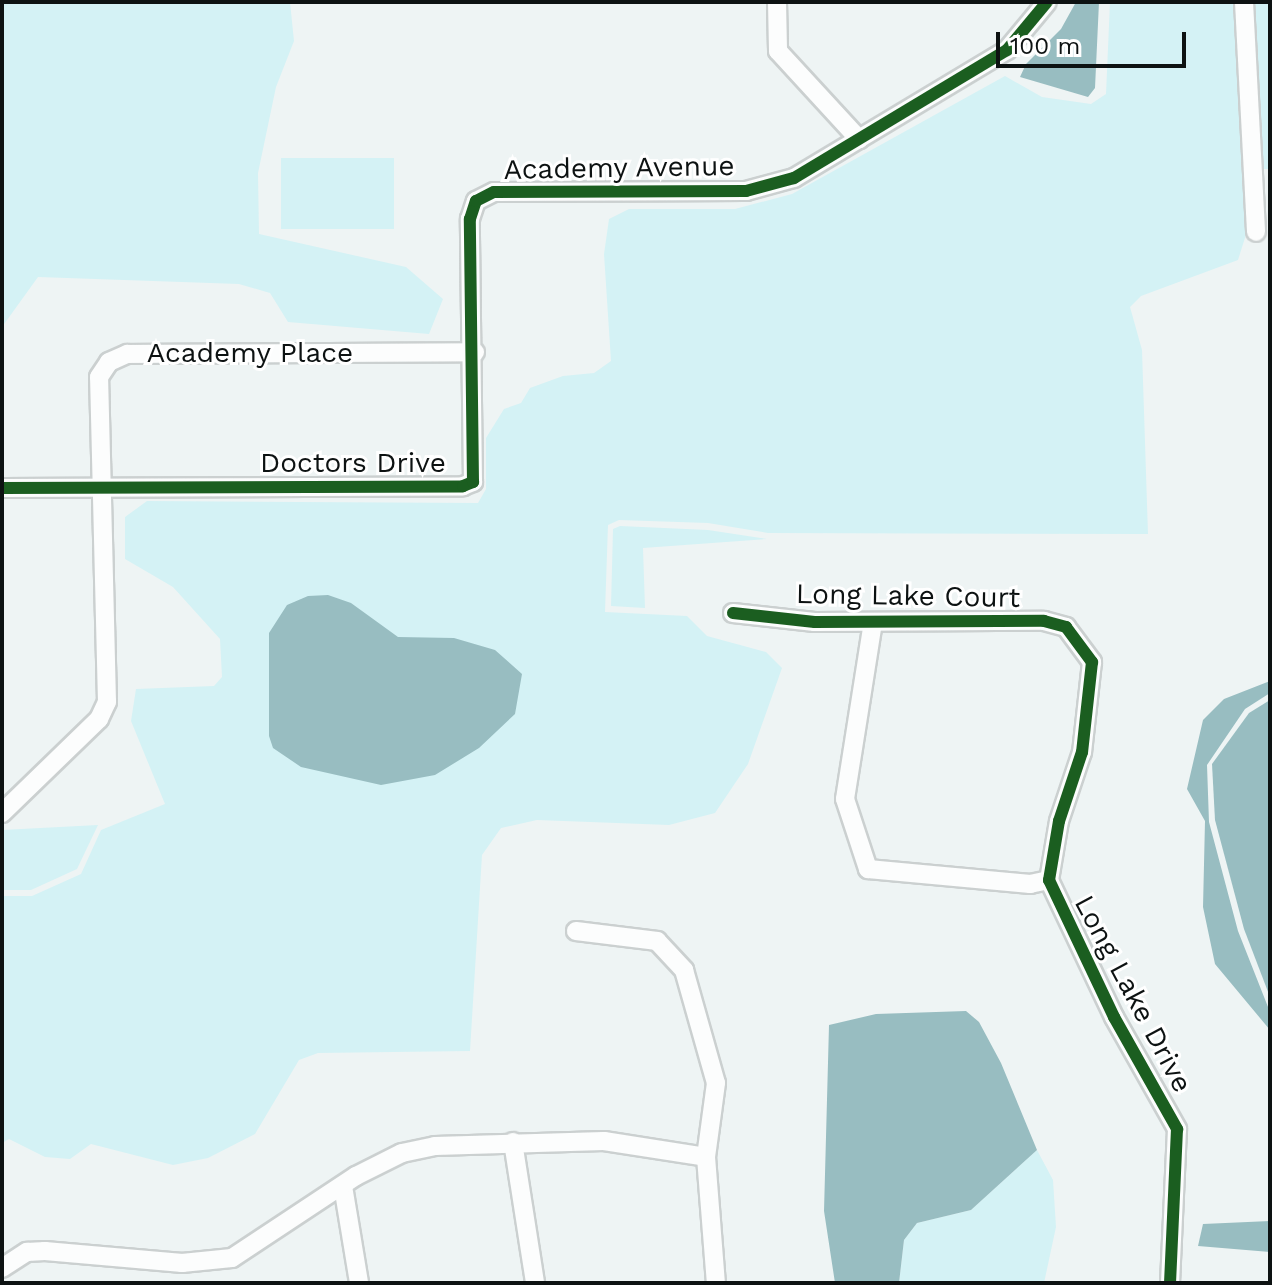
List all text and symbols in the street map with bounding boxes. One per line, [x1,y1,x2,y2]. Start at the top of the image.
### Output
scale bar [1000,16,1190,66]
text: 100 m [1010,32,1080,60]
street label: Academy Avenue [502,149,736,187]
street label: Academy Place [146,336,354,370]
street label: Doctors Drive [260,446,446,480]
street label: Long Lake Court [796,577,1020,615]
street label: Long Lake Drive [1067,890,1199,1098]

